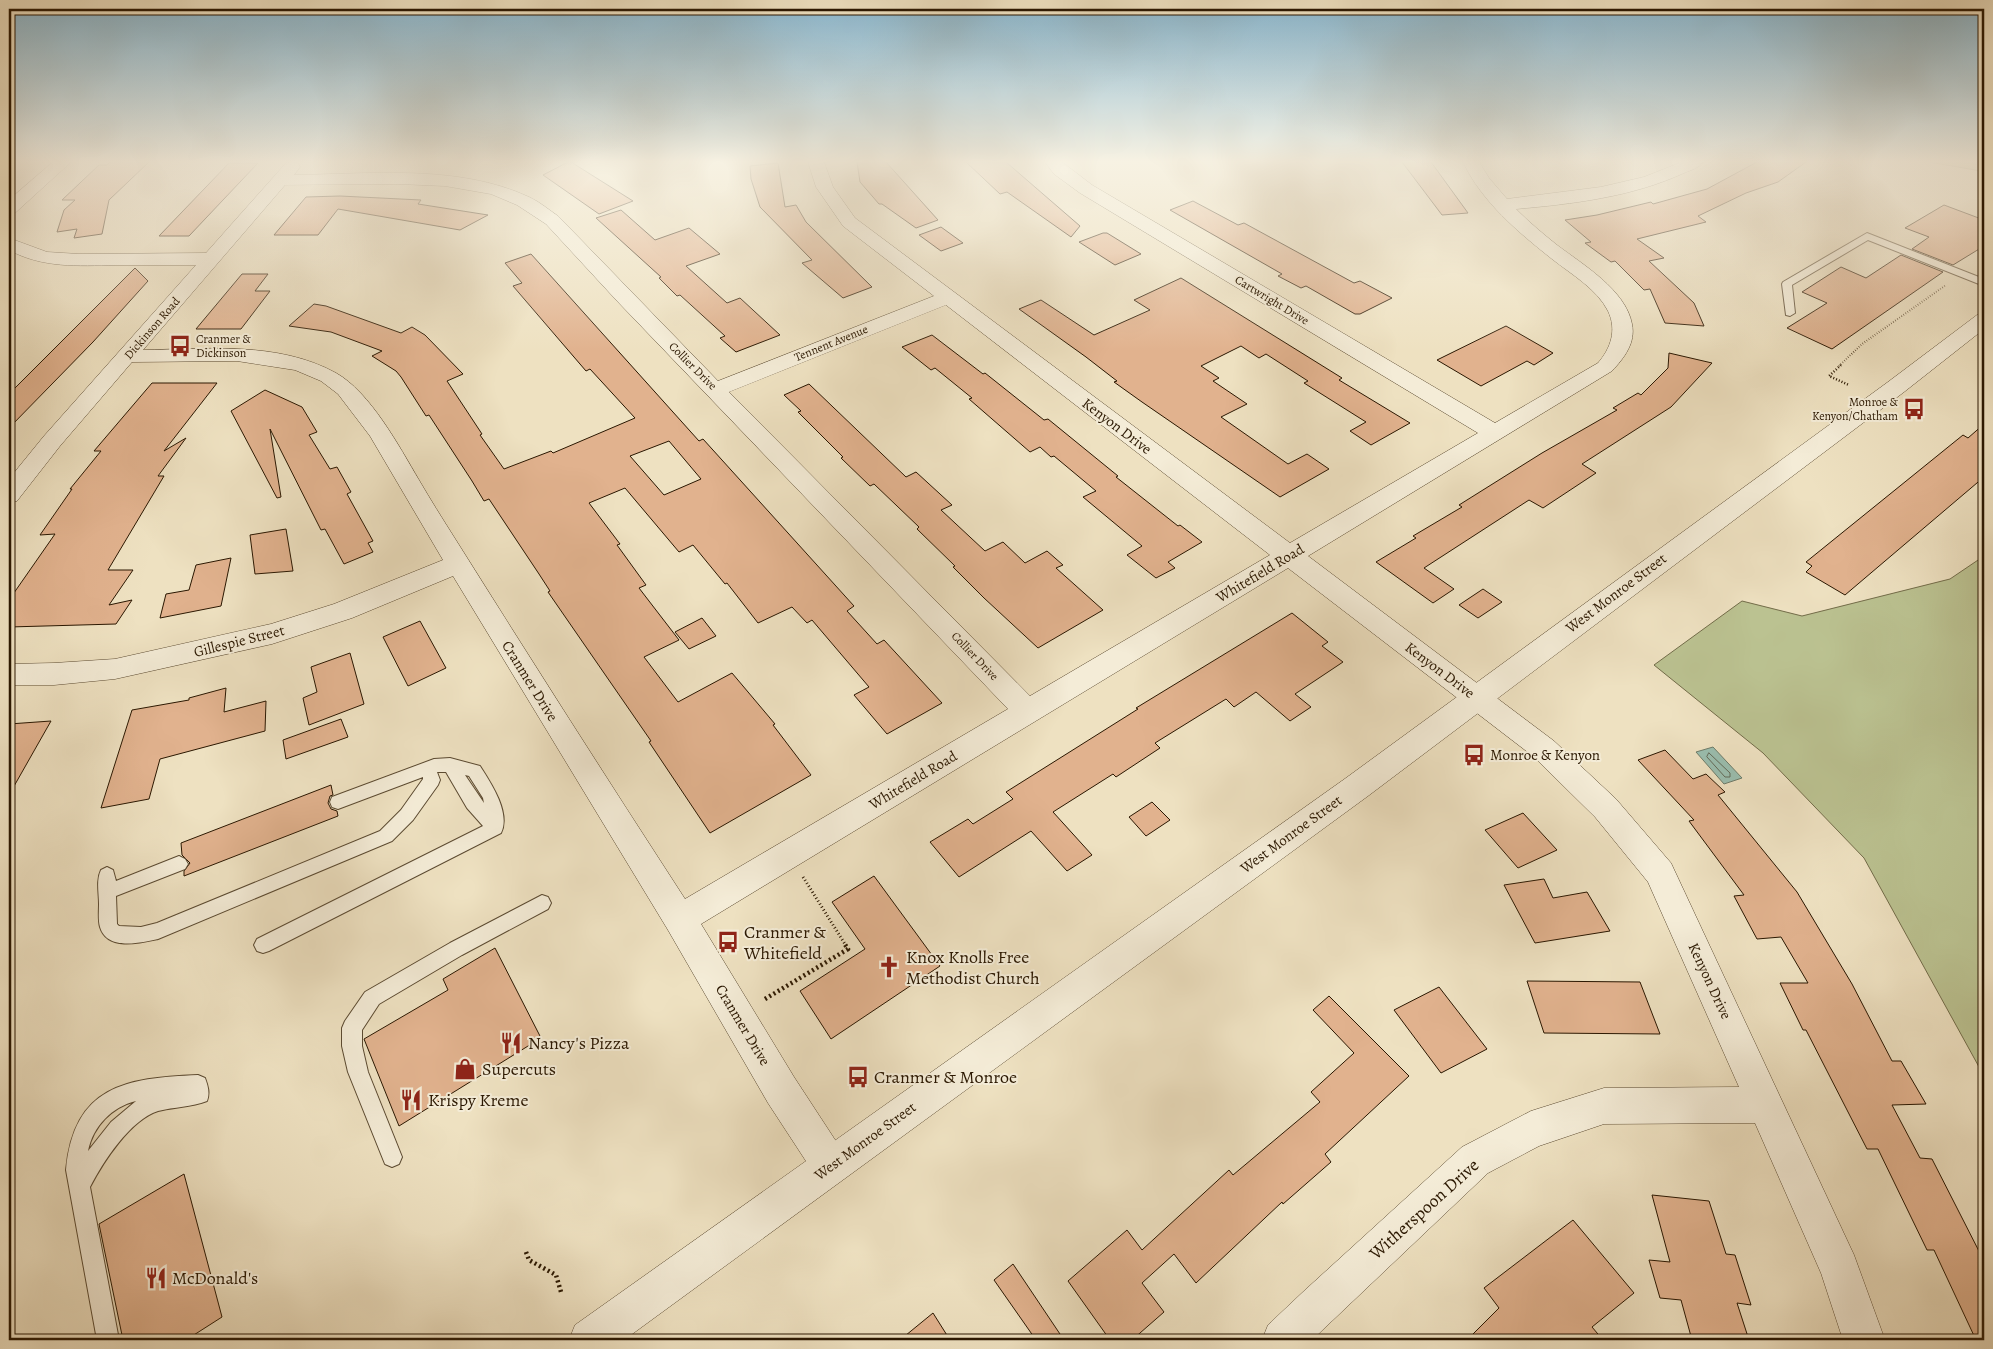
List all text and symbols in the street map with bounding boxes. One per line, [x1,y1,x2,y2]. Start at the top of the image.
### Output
street label: Cartwright Drive [1232,272,1312,328]
street label: Dickinson Road [121,293,184,363]
street label: Tennent Avenue [792,321,870,365]
place label: Cranmer & Dickinson [196,331,251,361]
bus stop icon: Cranmer & Dickinson [167,333,193,359]
street label: Collier Drive [666,339,720,393]
street label: Kenyon Drive [1078,393,1156,459]
place label: Monroe & Kenyon/Chatham [1812,394,1899,424]
bus stop icon: Monroe & Kenyon/Chatham [1901,396,1927,422]
street label: Whitefield Road [1211,538,1308,608]
street label: West Monroe Street [1561,548,1670,638]
street label: Gillespie Street [192,620,286,662]
street label: Collier Drive [948,628,1002,684]
street label: Cranmer Drive [497,637,563,725]
street label: Kenyon Drive [1401,637,1479,703]
bus stop icon: Monroe & Kenyon [1461,742,1487,768]
street label: Whitefield Road [864,745,961,815]
place label: Monroe & Kenyon [1490,745,1600,765]
street label: West Monroe Street [1235,790,1346,878]
place label: Cranmer & Whitefield [743,920,826,965]
bus stop icon: Cranmer & Whitefield [715,929,741,955]
street label: Kenyon Drive [1684,939,1737,1023]
place label: Knox Knolls Free Methodist Church [906,945,1040,990]
church icon: Knox Knolls Free Methodist Church [876,954,902,980]
street label: Cranmer Drive [711,981,775,1070]
restaurant icon: Nancy's Pizza [498,1030,524,1056]
place label: Nancy's Pizza [528,1031,630,1055]
shop icon: Supercuts [452,1056,478,1082]
place label: Supercuts [482,1057,556,1081]
bus stop icon: Cranmer & Monroe [845,1064,871,1090]
place label: Cranmer & Monroe [874,1065,1017,1089]
restaurant icon: Krispy Kreme [398,1087,424,1113]
place label: Krispy Kreme [428,1088,528,1112]
street label: West Monroe Street [809,1097,920,1185]
street label: Witherspoon Drive [1363,1153,1484,1265]
restaurant icon: McDonald's [143,1265,169,1291]
place label: McDonald's [172,1266,258,1290]

